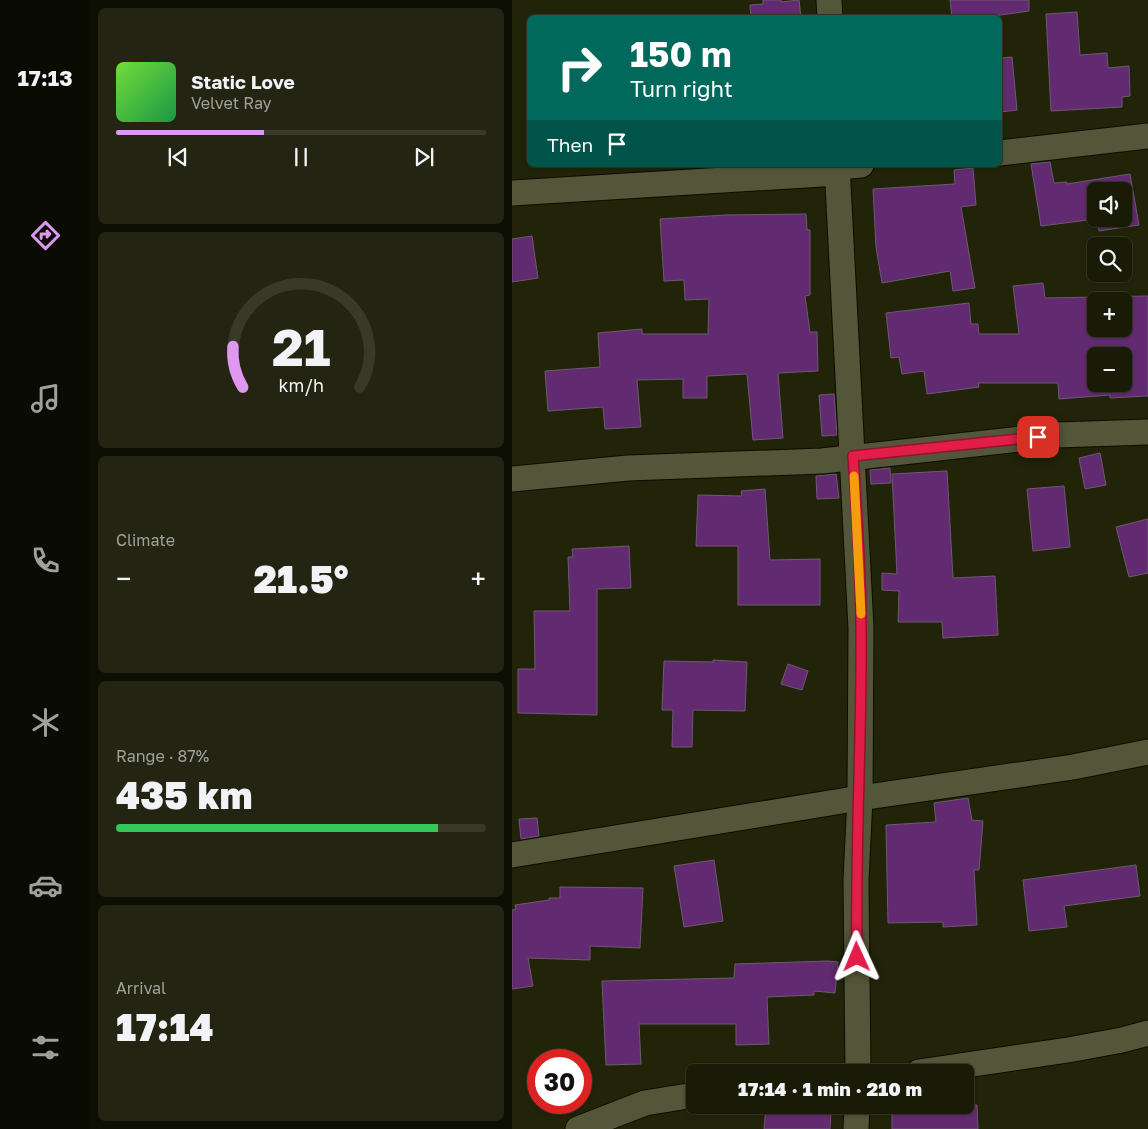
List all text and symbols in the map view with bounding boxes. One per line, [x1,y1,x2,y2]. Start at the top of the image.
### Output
text: 150 m [630,33,732,75]
icon: right [547,35,612,100]
text: 17:13 [17,64,73,91]
text: Static Love [191,70,295,93]
text: Turn right [630,75,733,102]
text: Velvet Ray [191,93,272,113]
icon: arrive [603,130,631,158]
text: Then [547,133,593,156]
icon: previous [164,143,192,171]
icon: pause [287,143,315,171]
icon: next [410,143,438,171]
map controls [1087,182,1132,392]
button: sound [1087,182,1132,227]
icon: directions [28,218,63,253]
button: search [1087,237,1132,282]
button: + [1087,292,1132,337]
text: 21 [272,315,330,377]
button: − [1087,347,1132,392]
text: km/h [278,374,324,396]
icon: music [28,381,63,416]
pin [1017,416,1059,458]
icon: arrive [1024,423,1052,451]
text: Climate [116,530,175,550]
icon: phone [28,543,63,578]
text: 21.5° [254,556,348,601]
text: − [116,562,131,595]
text: + [471,562,486,595]
icon: climate [28,705,63,740]
text: Range · 87% [116,746,209,766]
text: 435 km [116,772,253,817]
icon: car [28,868,63,903]
position arrow [830,930,882,982]
text: Arrival [116,978,166,998]
text: 17:14 [116,1004,214,1049]
icon: filters [28,1030,63,1065]
speed limit sign: 30 [527,1049,592,1114]
text: 17:14 · 1 min · 210 m [738,1077,922,1100]

